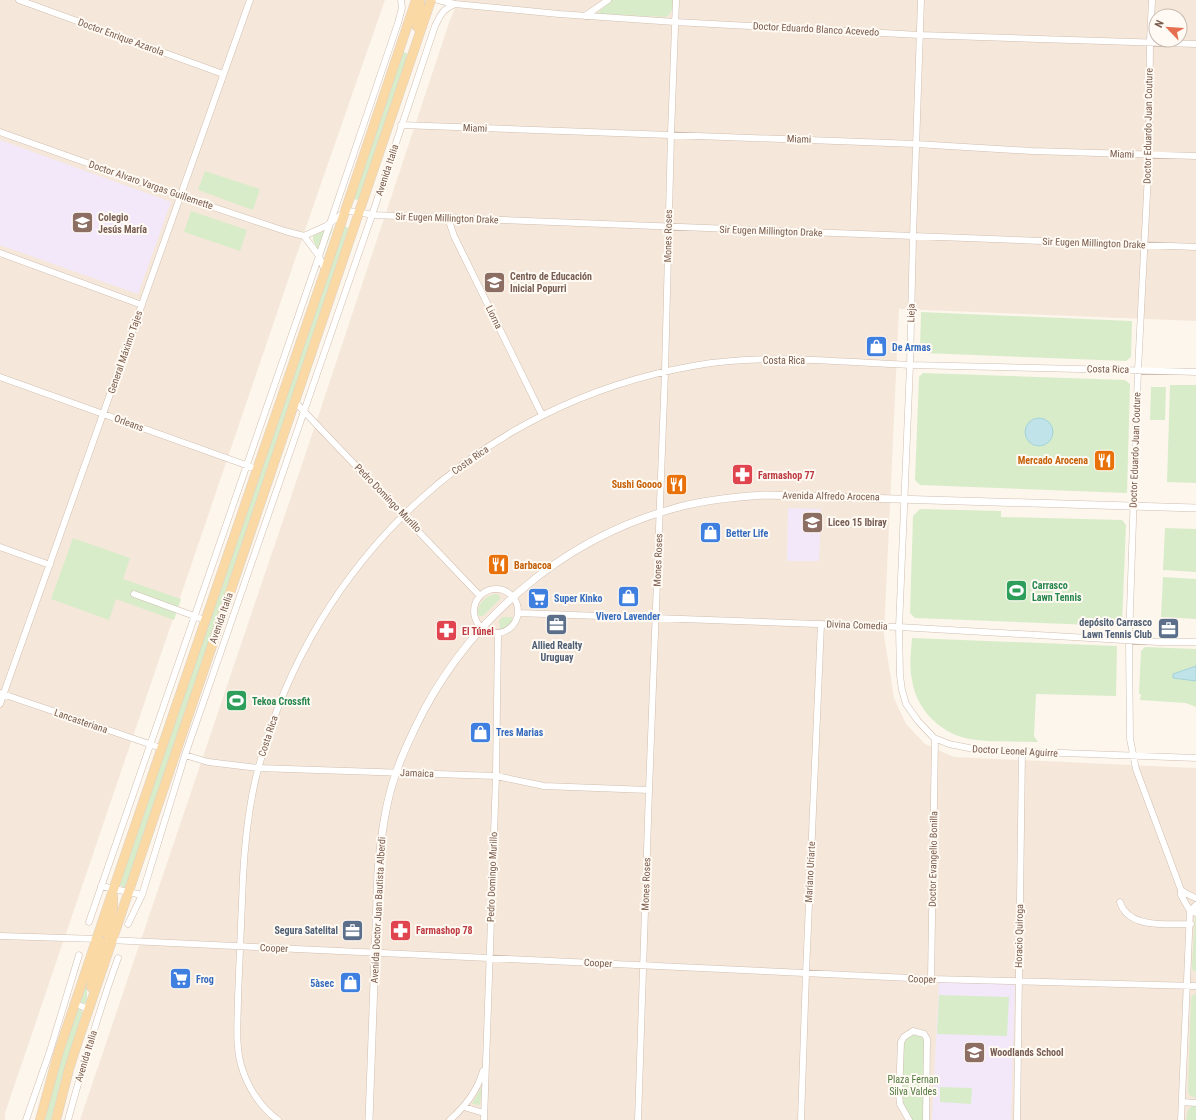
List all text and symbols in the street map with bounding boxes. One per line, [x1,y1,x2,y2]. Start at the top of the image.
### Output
north arrow [1148,8,1188,48]
street label: Doctor Enrique Azarola [77,16,166,58]
text: N [1152,18,1167,30]
street label: Doctor Eduardo Blanco Acevedo [753,20,879,38]
street label: Doctor Eduardo Juan Couture [1141,68,1155,184]
street label: Miami [463,122,487,134]
street label: Miami [787,133,811,145]
street label: Avenida Italia [374,143,401,197]
street label: Miami [1110,148,1134,160]
street label: Doctor Alvaro Vargas Guillemette [87,159,215,212]
street label: Mones Roses [662,209,674,263]
school or university icon: Colegio Jesús María [69,210,95,236]
street label: Sir Eugen Millington Drake [395,211,499,225]
place label: Colegio Jesús María [98,212,147,235]
street label: Sir Eugen Millington Drake [719,224,823,238]
street label: Sir Eugen Millington Drake [1042,236,1146,250]
school or university icon: Centro de Educación Inicial Popurri [481,269,507,295]
place label: Centro de Educación Inicial Popurri [510,271,592,294]
street label: Liorna [484,303,504,331]
street label: Lieja [905,303,917,322]
street label: General Máximo Tajes [106,309,145,395]
shop icon: De Armas [863,334,889,360]
place label: De Armas [892,342,931,353]
street label: Costa Rica [763,355,805,366]
street label: Costa Rica [1087,363,1129,375]
street label: Doctor Eduardo Juan Couture [1127,392,1143,508]
street label: Orleans [113,413,145,433]
street label: Costa Rica [450,443,491,477]
restaurant icon: Mercado Arocena [1091,447,1117,473]
place label: Mercado Arocena [1018,455,1088,466]
street label: Pedro Domingo Murillo [353,462,423,534]
pharmacy icon: Farmashop 77 [730,462,756,488]
place label: Farmashop 77 [758,470,815,481]
restaurant icon: Sushi Goooo [664,471,690,497]
place label: Sushi Goooo [612,479,662,490]
street label: Avenida Alfredo Arocena [782,490,880,502]
school or university icon: Liceo 15 Ibiray [799,509,825,535]
place label: Liceo 15 Ibiray [828,517,887,528]
shop icon: Better Life [698,520,724,546]
place label: Better Life [726,528,768,539]
street label: Mones Roses [652,533,664,587]
restaurant icon: Barbacoa [486,552,512,578]
place label: Barbacoa [514,560,552,571]
sports icon: Carrasco Lawn Tennis [1004,578,1030,604]
place label: Carrasco Lawn Tennis [1032,580,1082,603]
shop icon: Vivero Lavender [615,583,641,609]
supermarket icon: Super Kinko [525,585,551,611]
street label: Avenida Italia [207,591,235,645]
place label: Super Kinko [554,593,602,604]
place label: Vivero Lavender [596,611,661,622]
office icon: Allied Realty Uruguay [544,612,570,638]
office icon: depósito Carrasco Lawn Tennis Club [1155,615,1181,641]
place label: depósito Carrasco Lawn Tennis Club [1079,617,1152,640]
pharmacy icon: El Túnel [433,618,459,644]
street label: Divina Comedia [826,618,888,632]
place label: El Túnel [462,626,494,637]
place label: Allied Realty Uruguay [532,640,583,663]
sports icon: Tekoa Crossfit [224,688,250,714]
place label: Tekoa Crossfit [252,696,310,707]
street label: Lancasteriana [53,707,109,735]
street label: Costa Rica [256,714,280,758]
shop icon: Tres Marias [468,719,494,745]
place label: Tres Marias [496,727,544,738]
street label: Doctor Leonel Aguirre [972,743,1058,759]
street label: Jamaica [400,767,434,779]
street label: Doctor Evangelio Bonilla [927,811,939,907]
street label: Pedro Domingo Murillo [485,832,499,922]
street label: Avenida Doctor Juan Bautista Alberdi [369,837,387,983]
street label: Mariano Uriarte [803,841,817,903]
street label: Mones Roses [640,857,652,911]
street label: Horacio Quiroga [1013,904,1025,968]
office icon: Segura Satelital [340,917,366,943]
pharmacy icon: Farmashop 78 [387,917,413,943]
place label: Segura Satelital [274,925,338,936]
place label: Farmashop 78 [416,925,473,936]
street label: Cooper [260,942,288,954]
street label: Cooper [584,957,612,969]
supermarket icon: Frog [167,966,193,992]
shop icon: 5àsec [337,970,363,996]
street label: Cooper [908,973,936,985]
place label: Frog [196,974,214,985]
place label: 5àsec [310,978,334,989]
street label: Avenida Italia [73,1029,99,1083]
school or university icon: Woodlands School [961,1039,987,1065]
place label: Woodlands School [990,1047,1064,1058]
park label: Plaza Fernan Silva Valdes [887,1074,939,1097]

